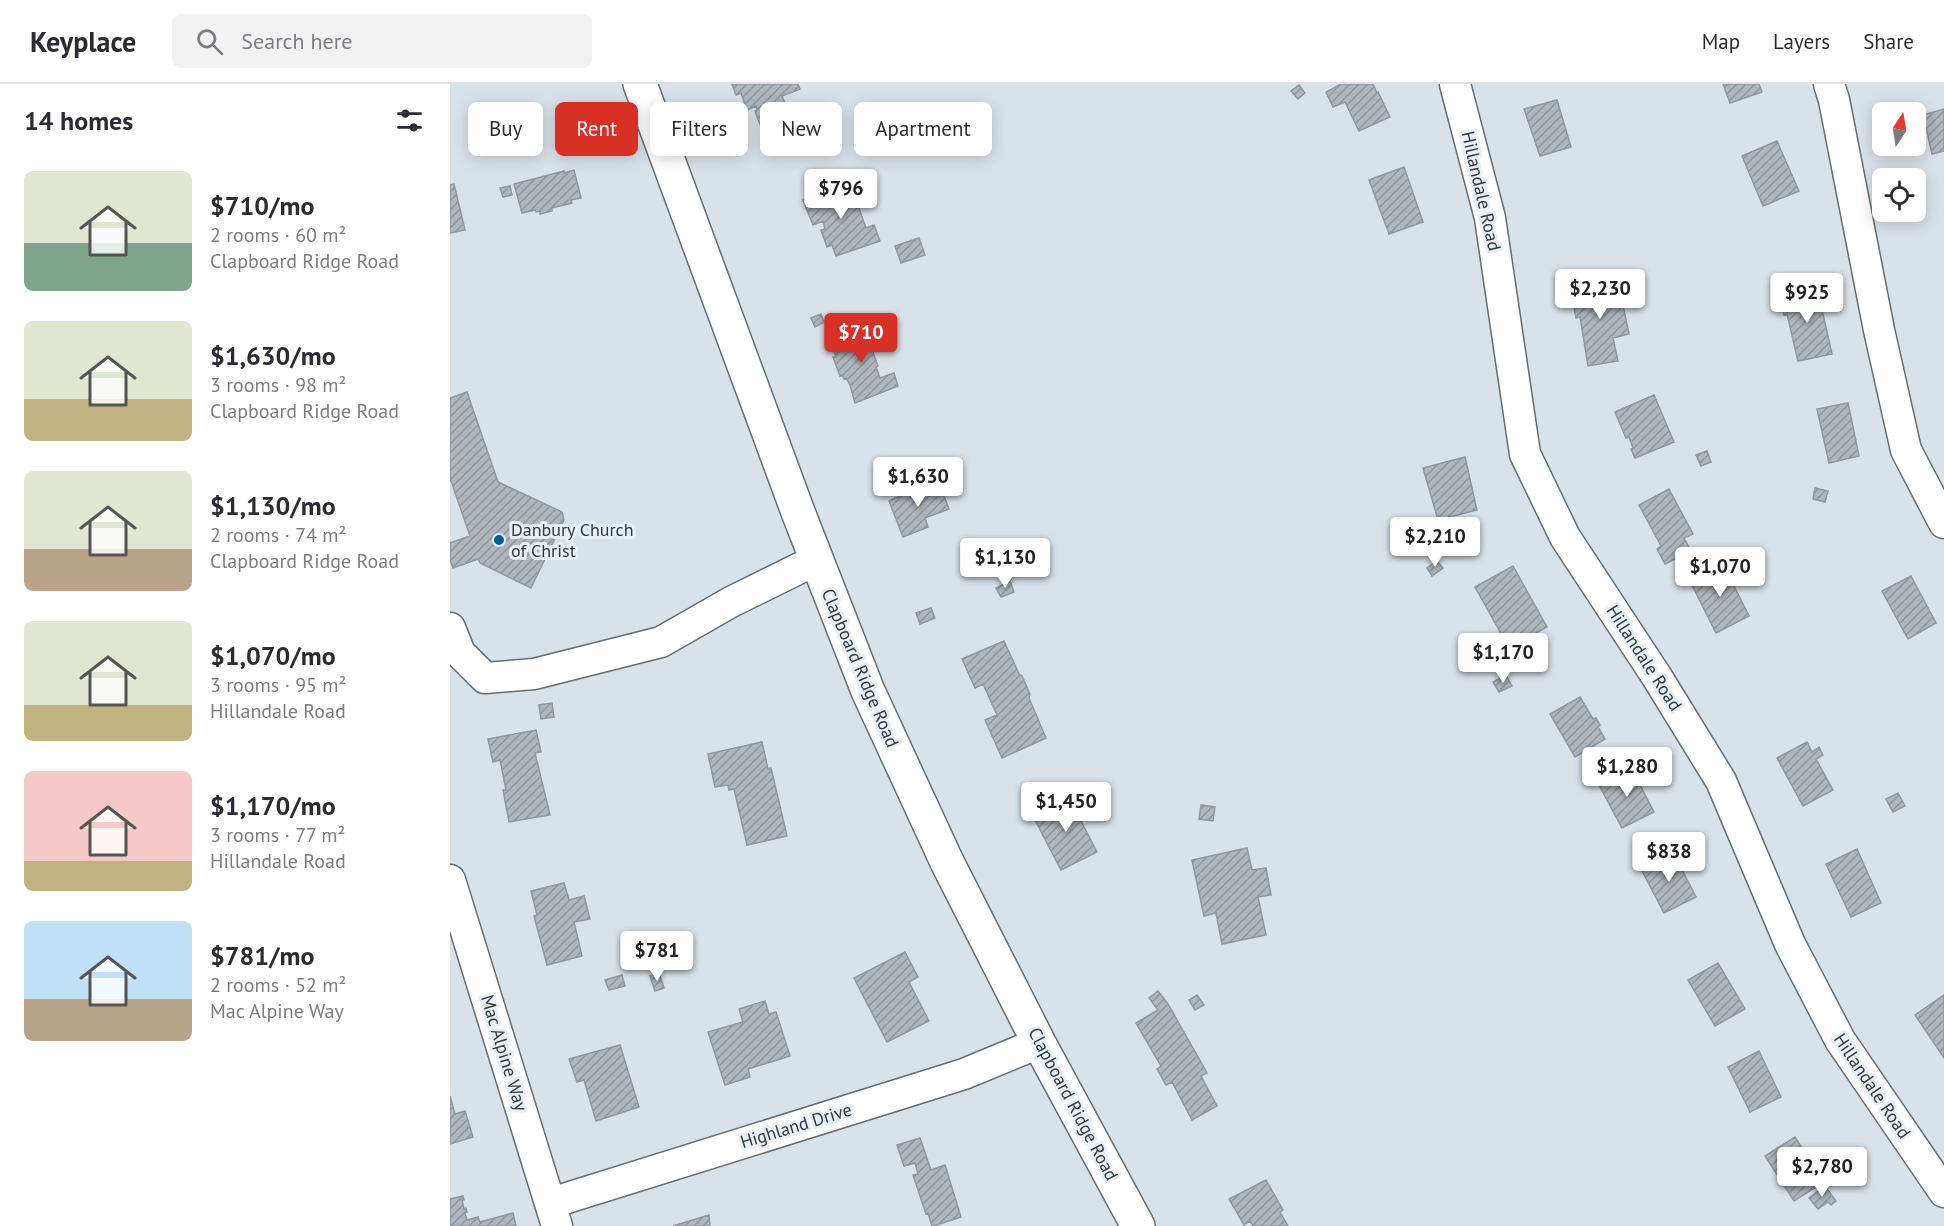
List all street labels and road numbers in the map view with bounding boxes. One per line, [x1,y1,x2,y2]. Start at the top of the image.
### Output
street label: Hillandale Road [1457,129,1506,253]
street label: Clapboard Ridge Road [817,585,904,751]
street label: Hillandale Road [1602,600,1687,715]
street label: Mac Alpine Way [476,992,533,1114]
street label: Clapboard Ridge Road [1023,1023,1124,1184]
street label: Hillandale Road [1829,1029,1916,1143]
street label: Highland Drive [737,1098,854,1153]

